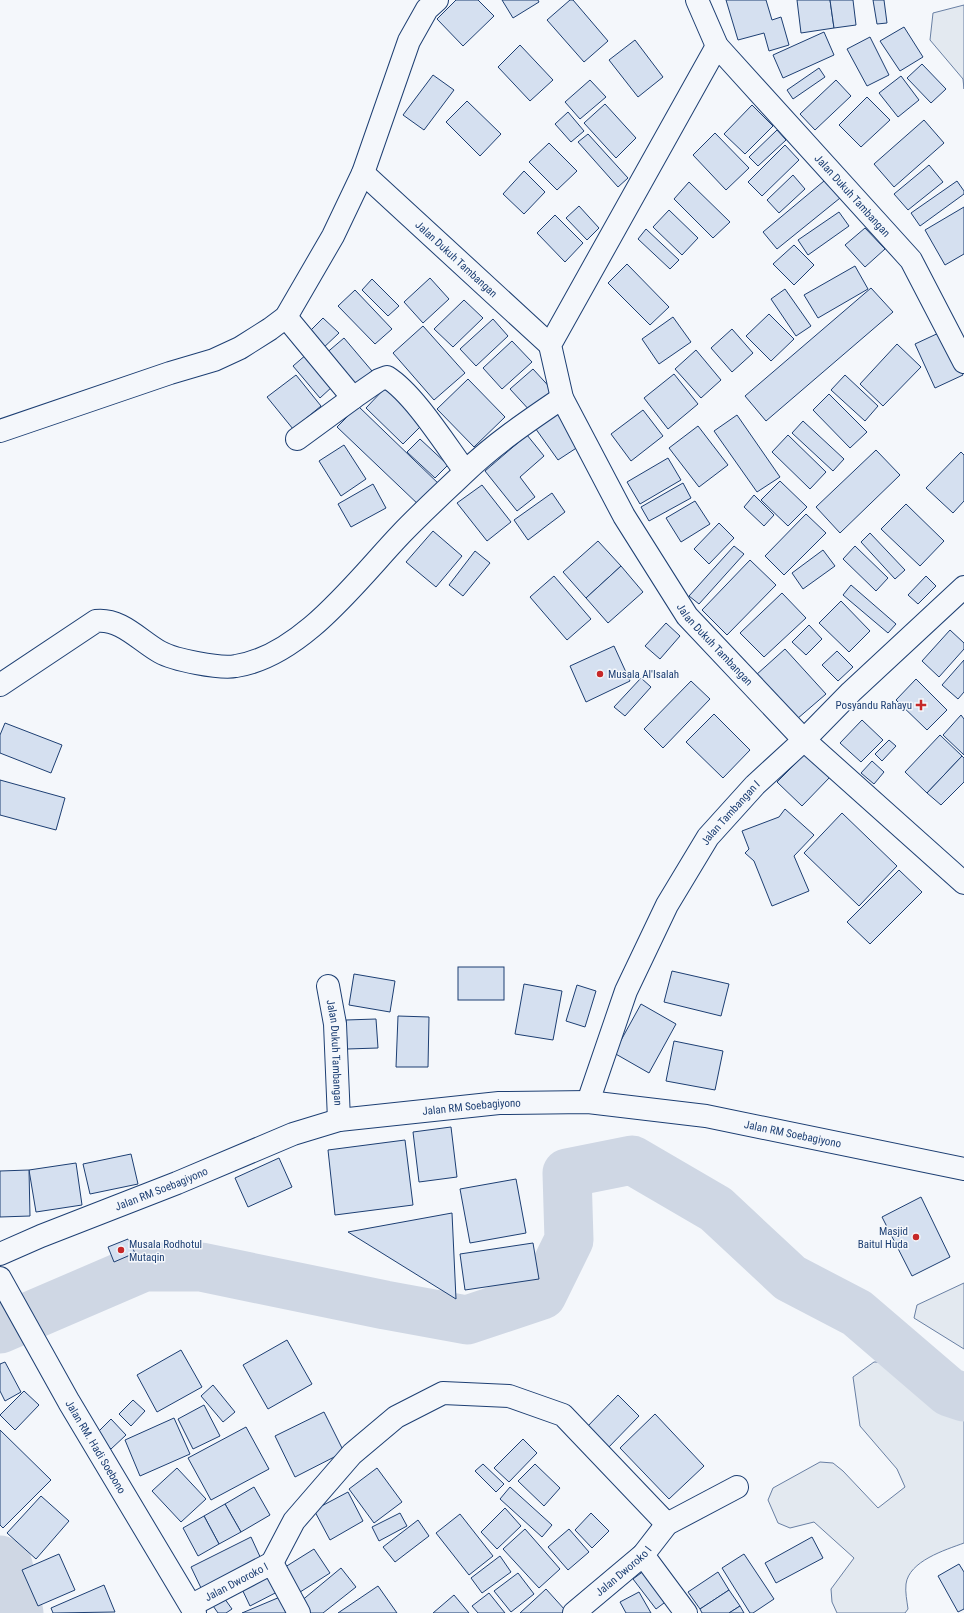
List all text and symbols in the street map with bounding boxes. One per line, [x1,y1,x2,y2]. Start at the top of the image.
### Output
street label: Jalan Dukuh Tambangan [812,152,893,240]
street label: Jalan Dukuh Tambangan [413,218,500,300]
street label: Jalan Dukuh Tambangan [674,601,755,688]
place label: Musala Al'Isalah [608,668,679,681]
marker: Musala Al'Isalah [595,669,605,679]
place label: Posyandu Rahayu [836,699,912,712]
marker: Posyandu Rahayu [915,699,927,711]
street label: Jalan Tambangan I [699,778,763,848]
street label: Jalan Dukuh Tambangan [324,998,344,1106]
street label: Jalan RM Soebagiyono [422,1097,521,1118]
street label: Jalan RM Soebagiyono [743,1118,843,1151]
street label: Jalan RM Soebagiyono [113,1165,210,1214]
place label: Masjid Baitul Huda [858,1225,908,1251]
marker: Masjid Baitul Huda [911,1232,921,1242]
place label: Musala Rodhotul Mutaqin [129,1238,202,1264]
marker: Musala Rodhotul Mutaqin [116,1245,126,1255]
street label: Jalan RM. Hadi Soebono [62,1398,128,1497]
street label: Jalan Dworoko I [593,1544,655,1599]
street label: Jalan Dworoko I [203,1560,270,1604]

